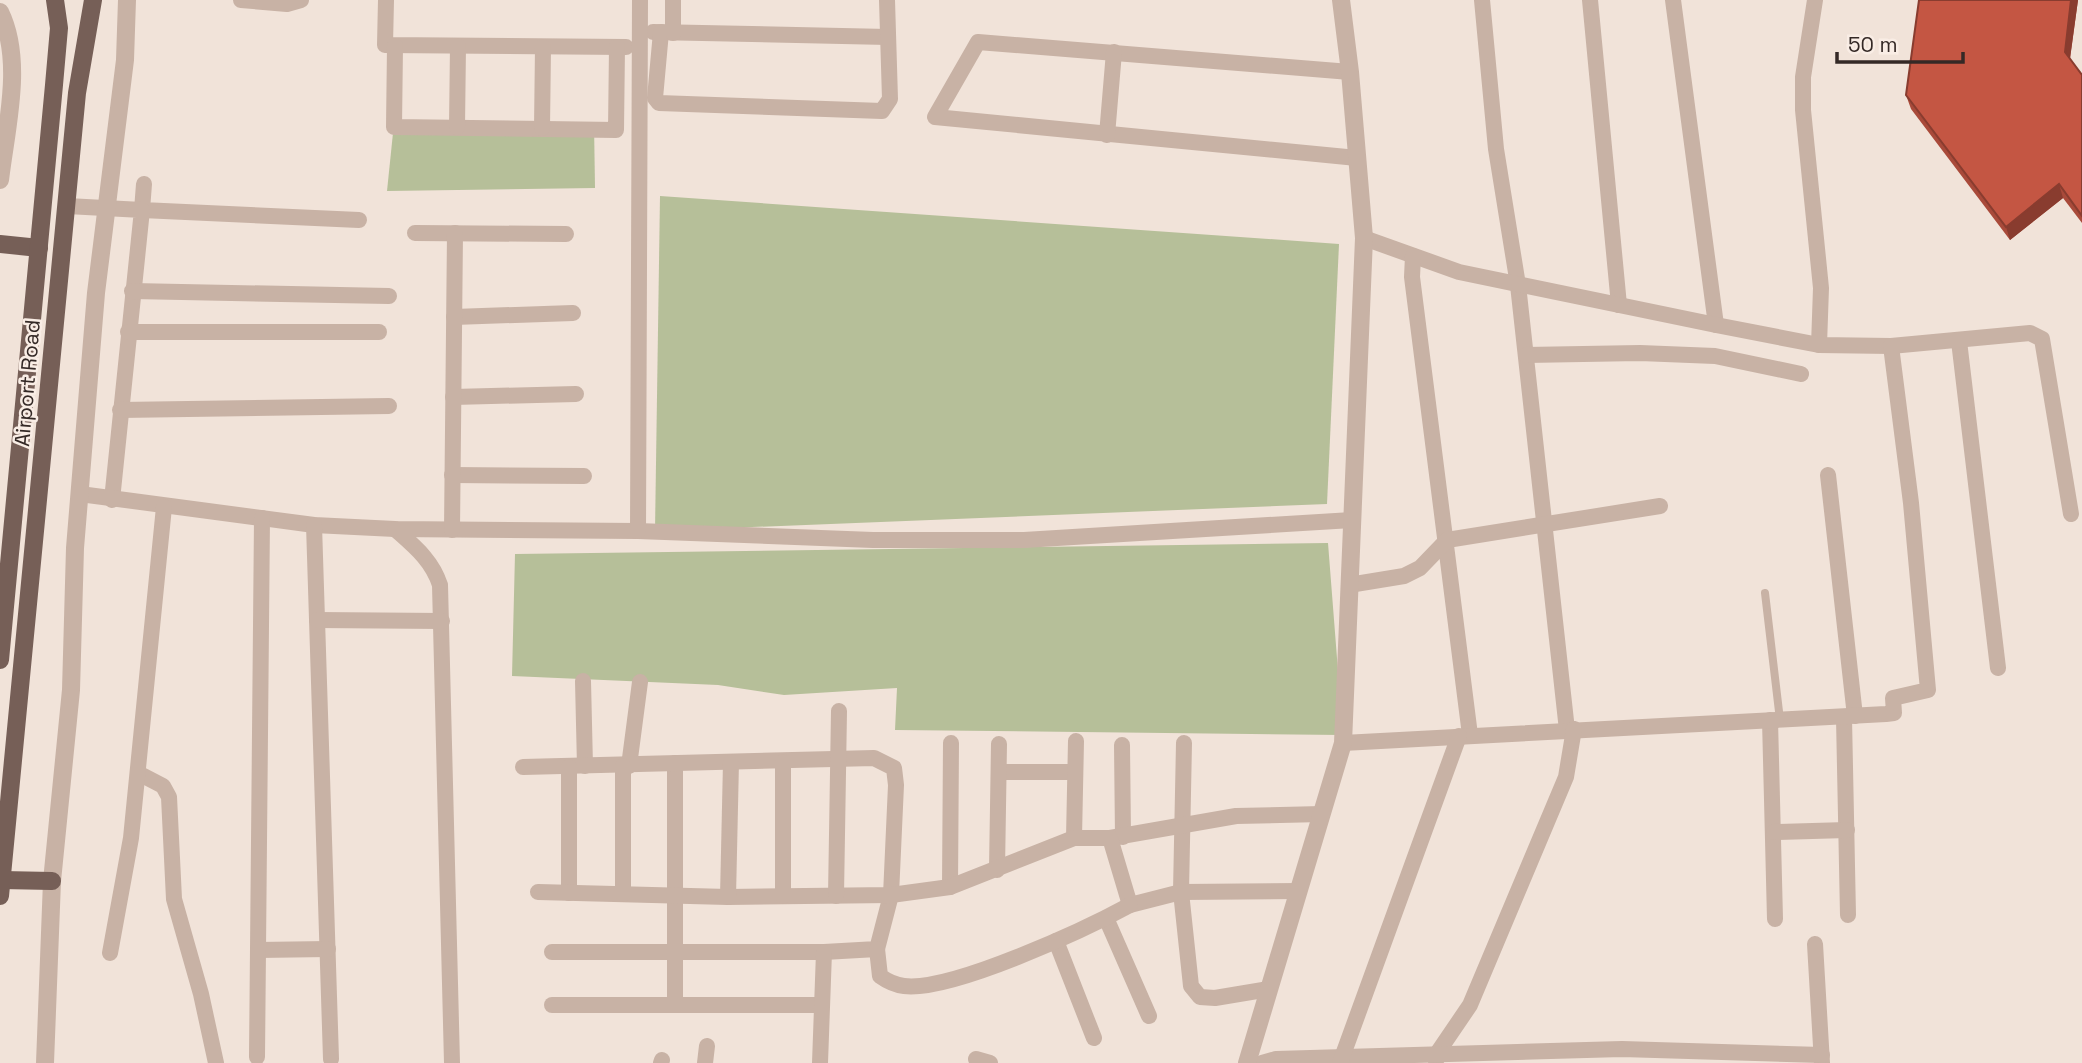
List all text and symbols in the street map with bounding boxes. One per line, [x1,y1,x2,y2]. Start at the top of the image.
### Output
scale bar [1837,21,1963,65]
text: 50 m [1848,31,1898,58]
street label: Airport Road [8,318,46,448]

